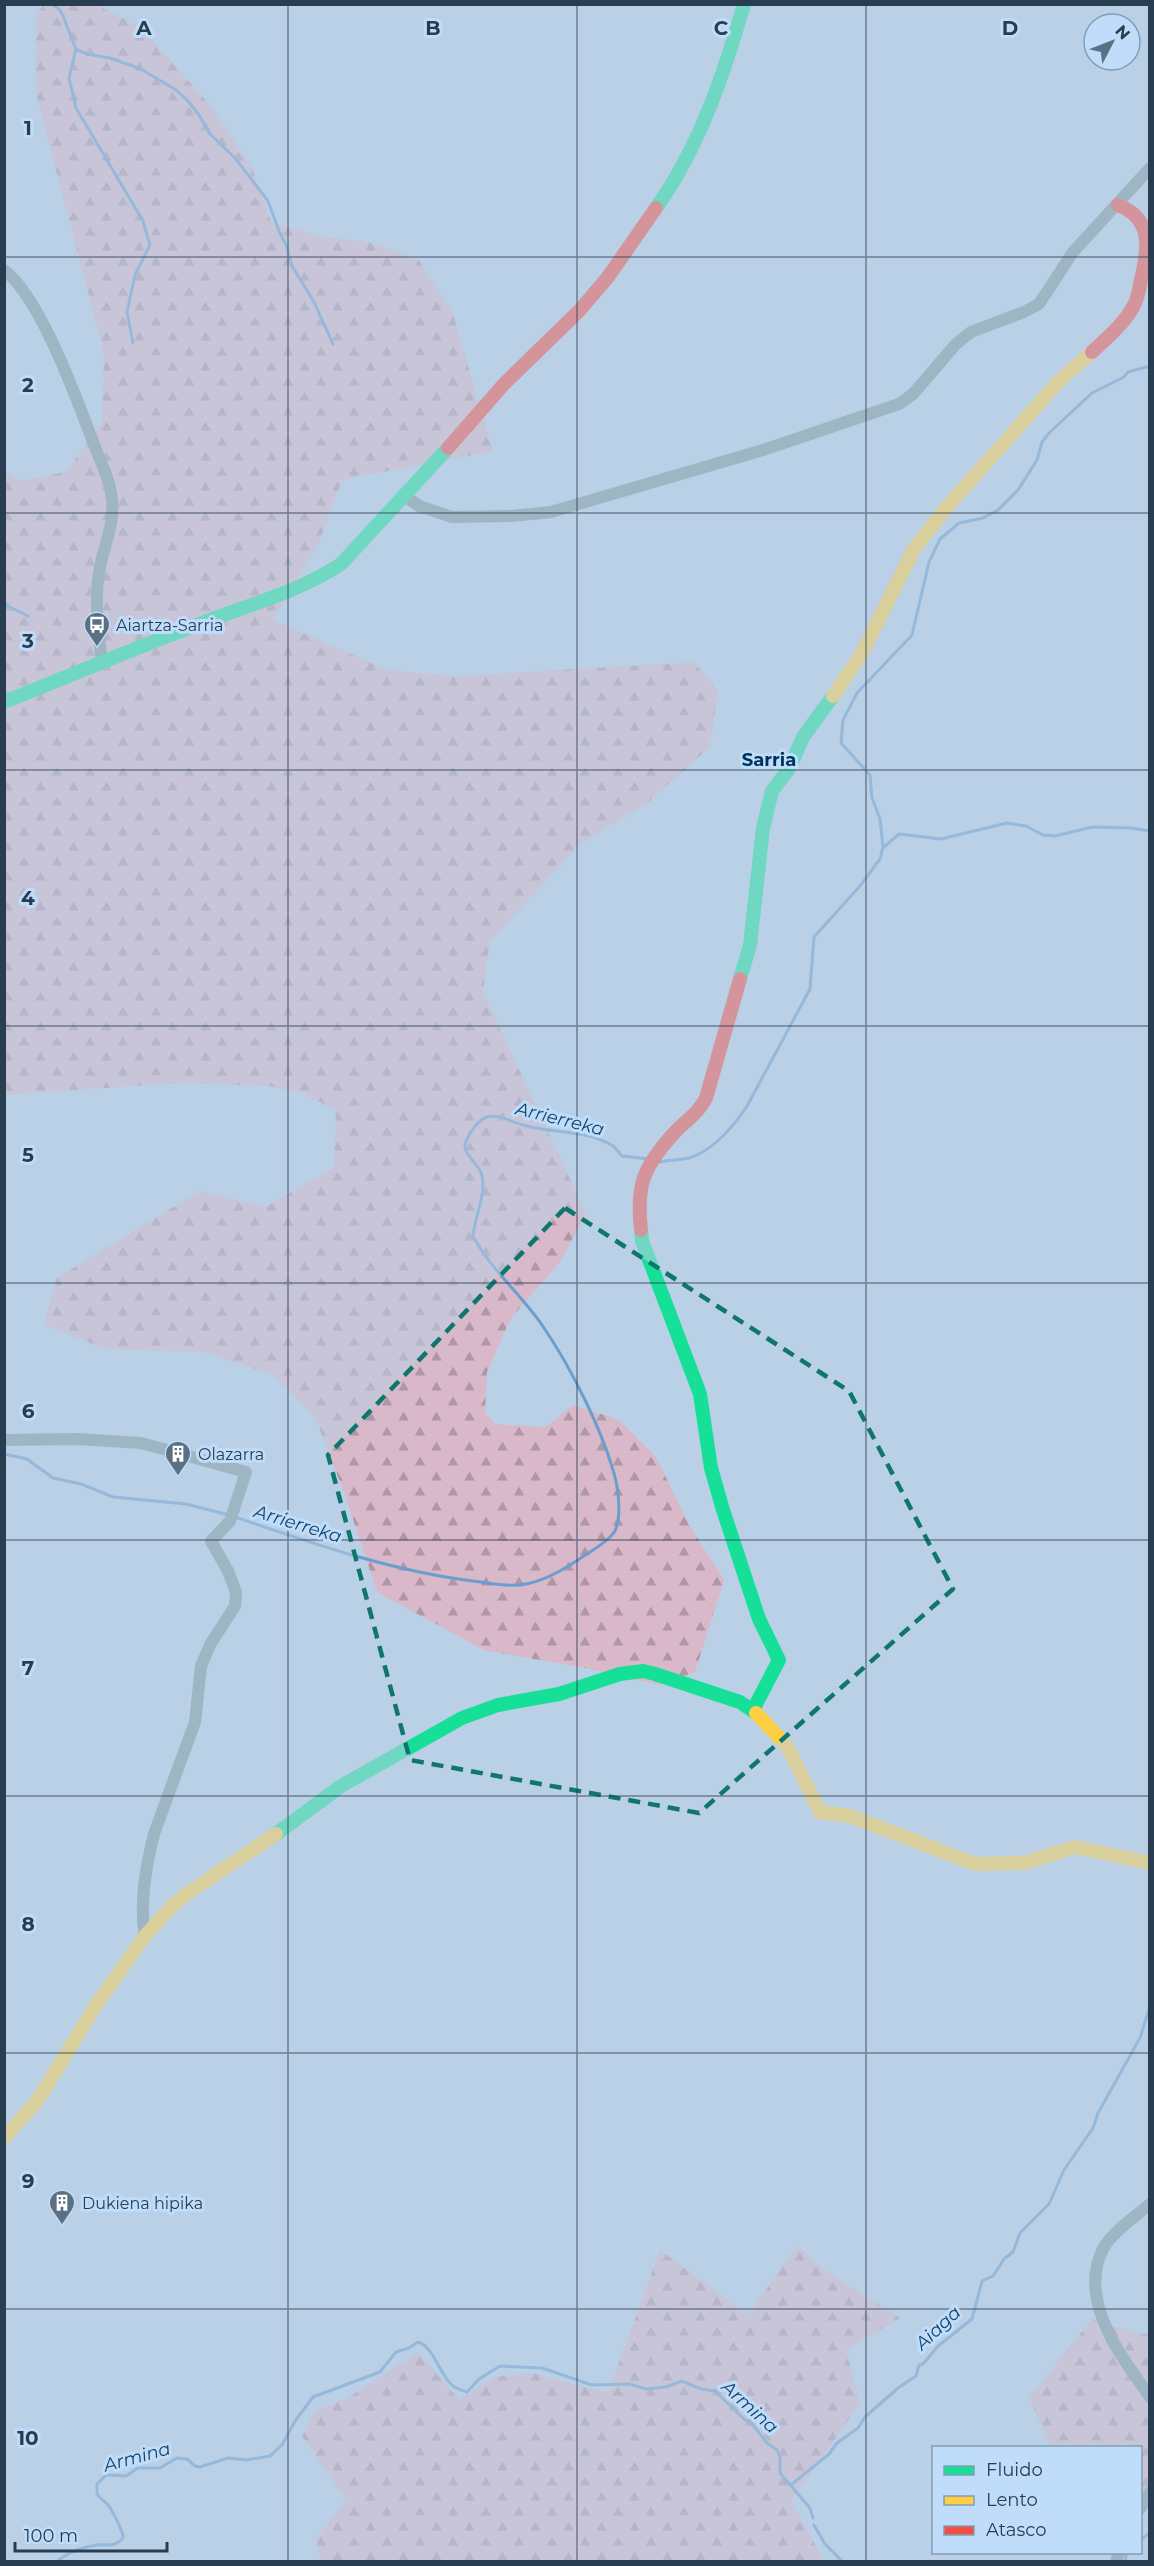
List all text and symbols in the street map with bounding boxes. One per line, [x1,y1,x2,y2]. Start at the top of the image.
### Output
north arrow [1082,12,1142,72]
text: A [135,16,152,40]
text: B [425,16,441,40]
text: C [714,16,729,40]
text: D [1002,16,1018,40]
text: N [1111,21,1134,43]
text: 1 [24,116,32,140]
text: 2 [22,373,34,397]
bus stop icon: Aiartza-Sarria [82,610,112,648]
place label: Aiartza-Sarria [116,616,223,635]
text: 3 [21,629,34,653]
district label: Sarria [742,749,796,771]
text: 4 [21,886,35,910]
water label: Arrierreka [513,1097,606,1141]
text: 5 [22,1143,34,1167]
text: 6 [22,1399,35,1423]
building icon: Olazarra [163,1439,193,1477]
place label: Olazarra [198,1445,264,1464]
water label: Arrierreka [251,1500,344,1548]
text: 7 [22,1656,34,1680]
text: 8 [21,1912,35,1936]
text: 9 [22,2169,34,2193]
building icon: Dukiena hipika [47,2188,77,2226]
place label: Dukiena hipika [82,2194,203,2213]
water label: Aiaga [910,2301,965,2355]
water label: Armina [717,2375,783,2438]
text: 10 [17,2426,39,2450]
water label: Armina [100,2438,173,2477]
legend [932,2446,1142,2554]
text: Fluido [986,2459,1043,2481]
text: Lento [986,2489,1038,2511]
scale bar [15,2515,166,2553]
text: Atasco [986,2519,1046,2541]
text: 100 m [24,2525,78,2547]

